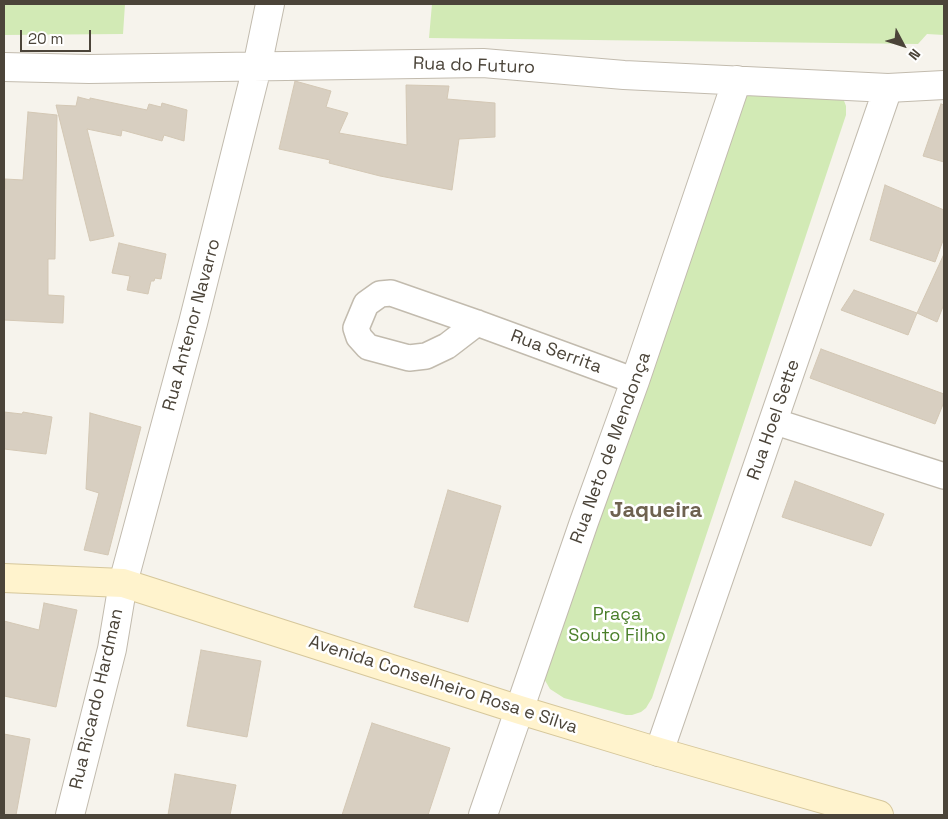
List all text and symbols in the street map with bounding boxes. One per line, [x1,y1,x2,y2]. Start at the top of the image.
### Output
scale bar [22,20,94,52]
north arrow [878,20,928,70]
text: 20 m [28,29,63,48]
text: N [905,45,924,64]
street label: Rua do Futuro [413,53,535,79]
street label: Rua Antenor Navarro [159,236,225,414]
street label: Rua Serrita [507,326,605,378]
street label: Rua Neto de Mendonça [566,349,656,547]
street label: Rua Hoel Sette [743,357,805,483]
district label: Jaqueira [610,498,702,524]
park label: Praça Souto Filho [568,604,666,646]
street label: Rua Ricardo Hardman [66,606,128,792]
street label: Avenida Conselheiro Rosa e Silva [306,631,580,739]

